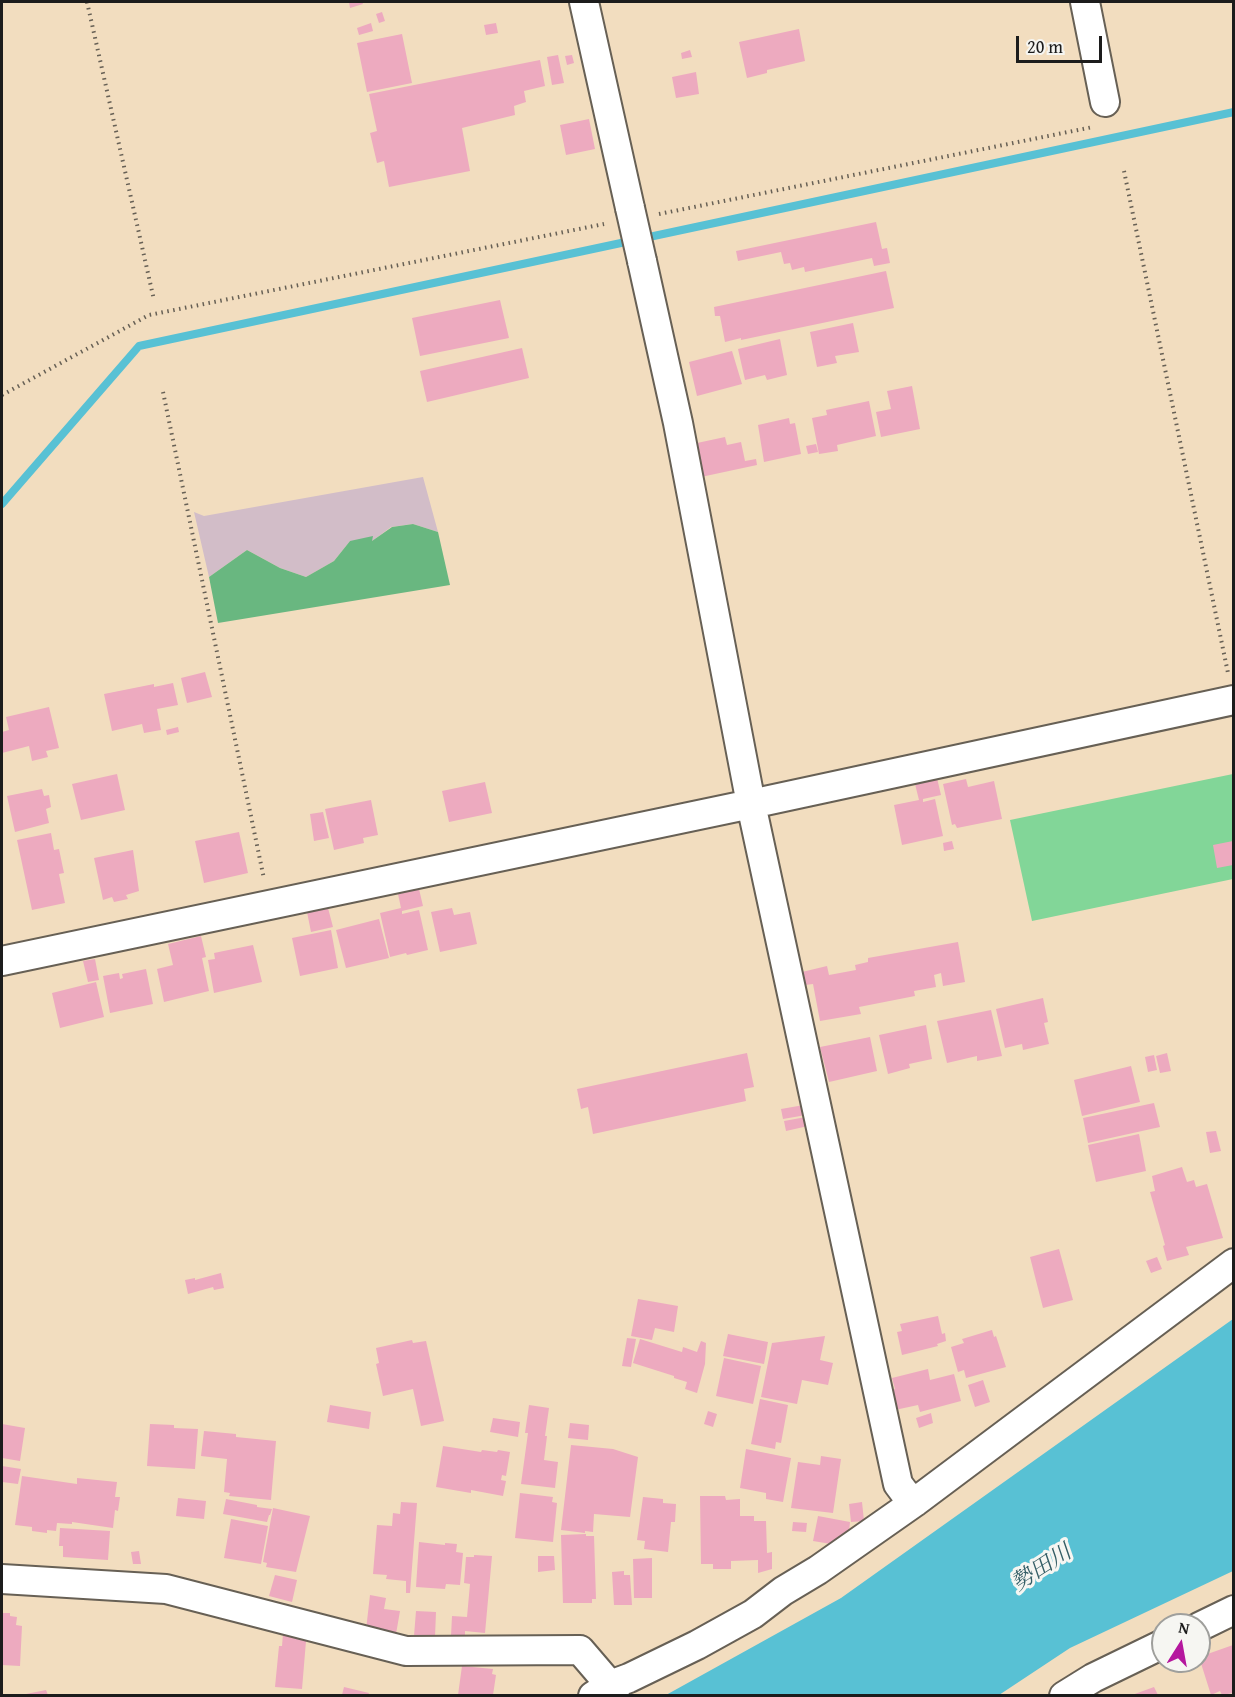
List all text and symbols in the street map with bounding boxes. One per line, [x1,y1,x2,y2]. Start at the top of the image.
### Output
scale bar [1019,24,1104,62]
text: 20 m [1027,33,1063,60]
water label: 勢田川 [1007,1540,1077,1598]
north arrow [1151,1613,1211,1673]
text: N [1177,1614,1192,1640]

